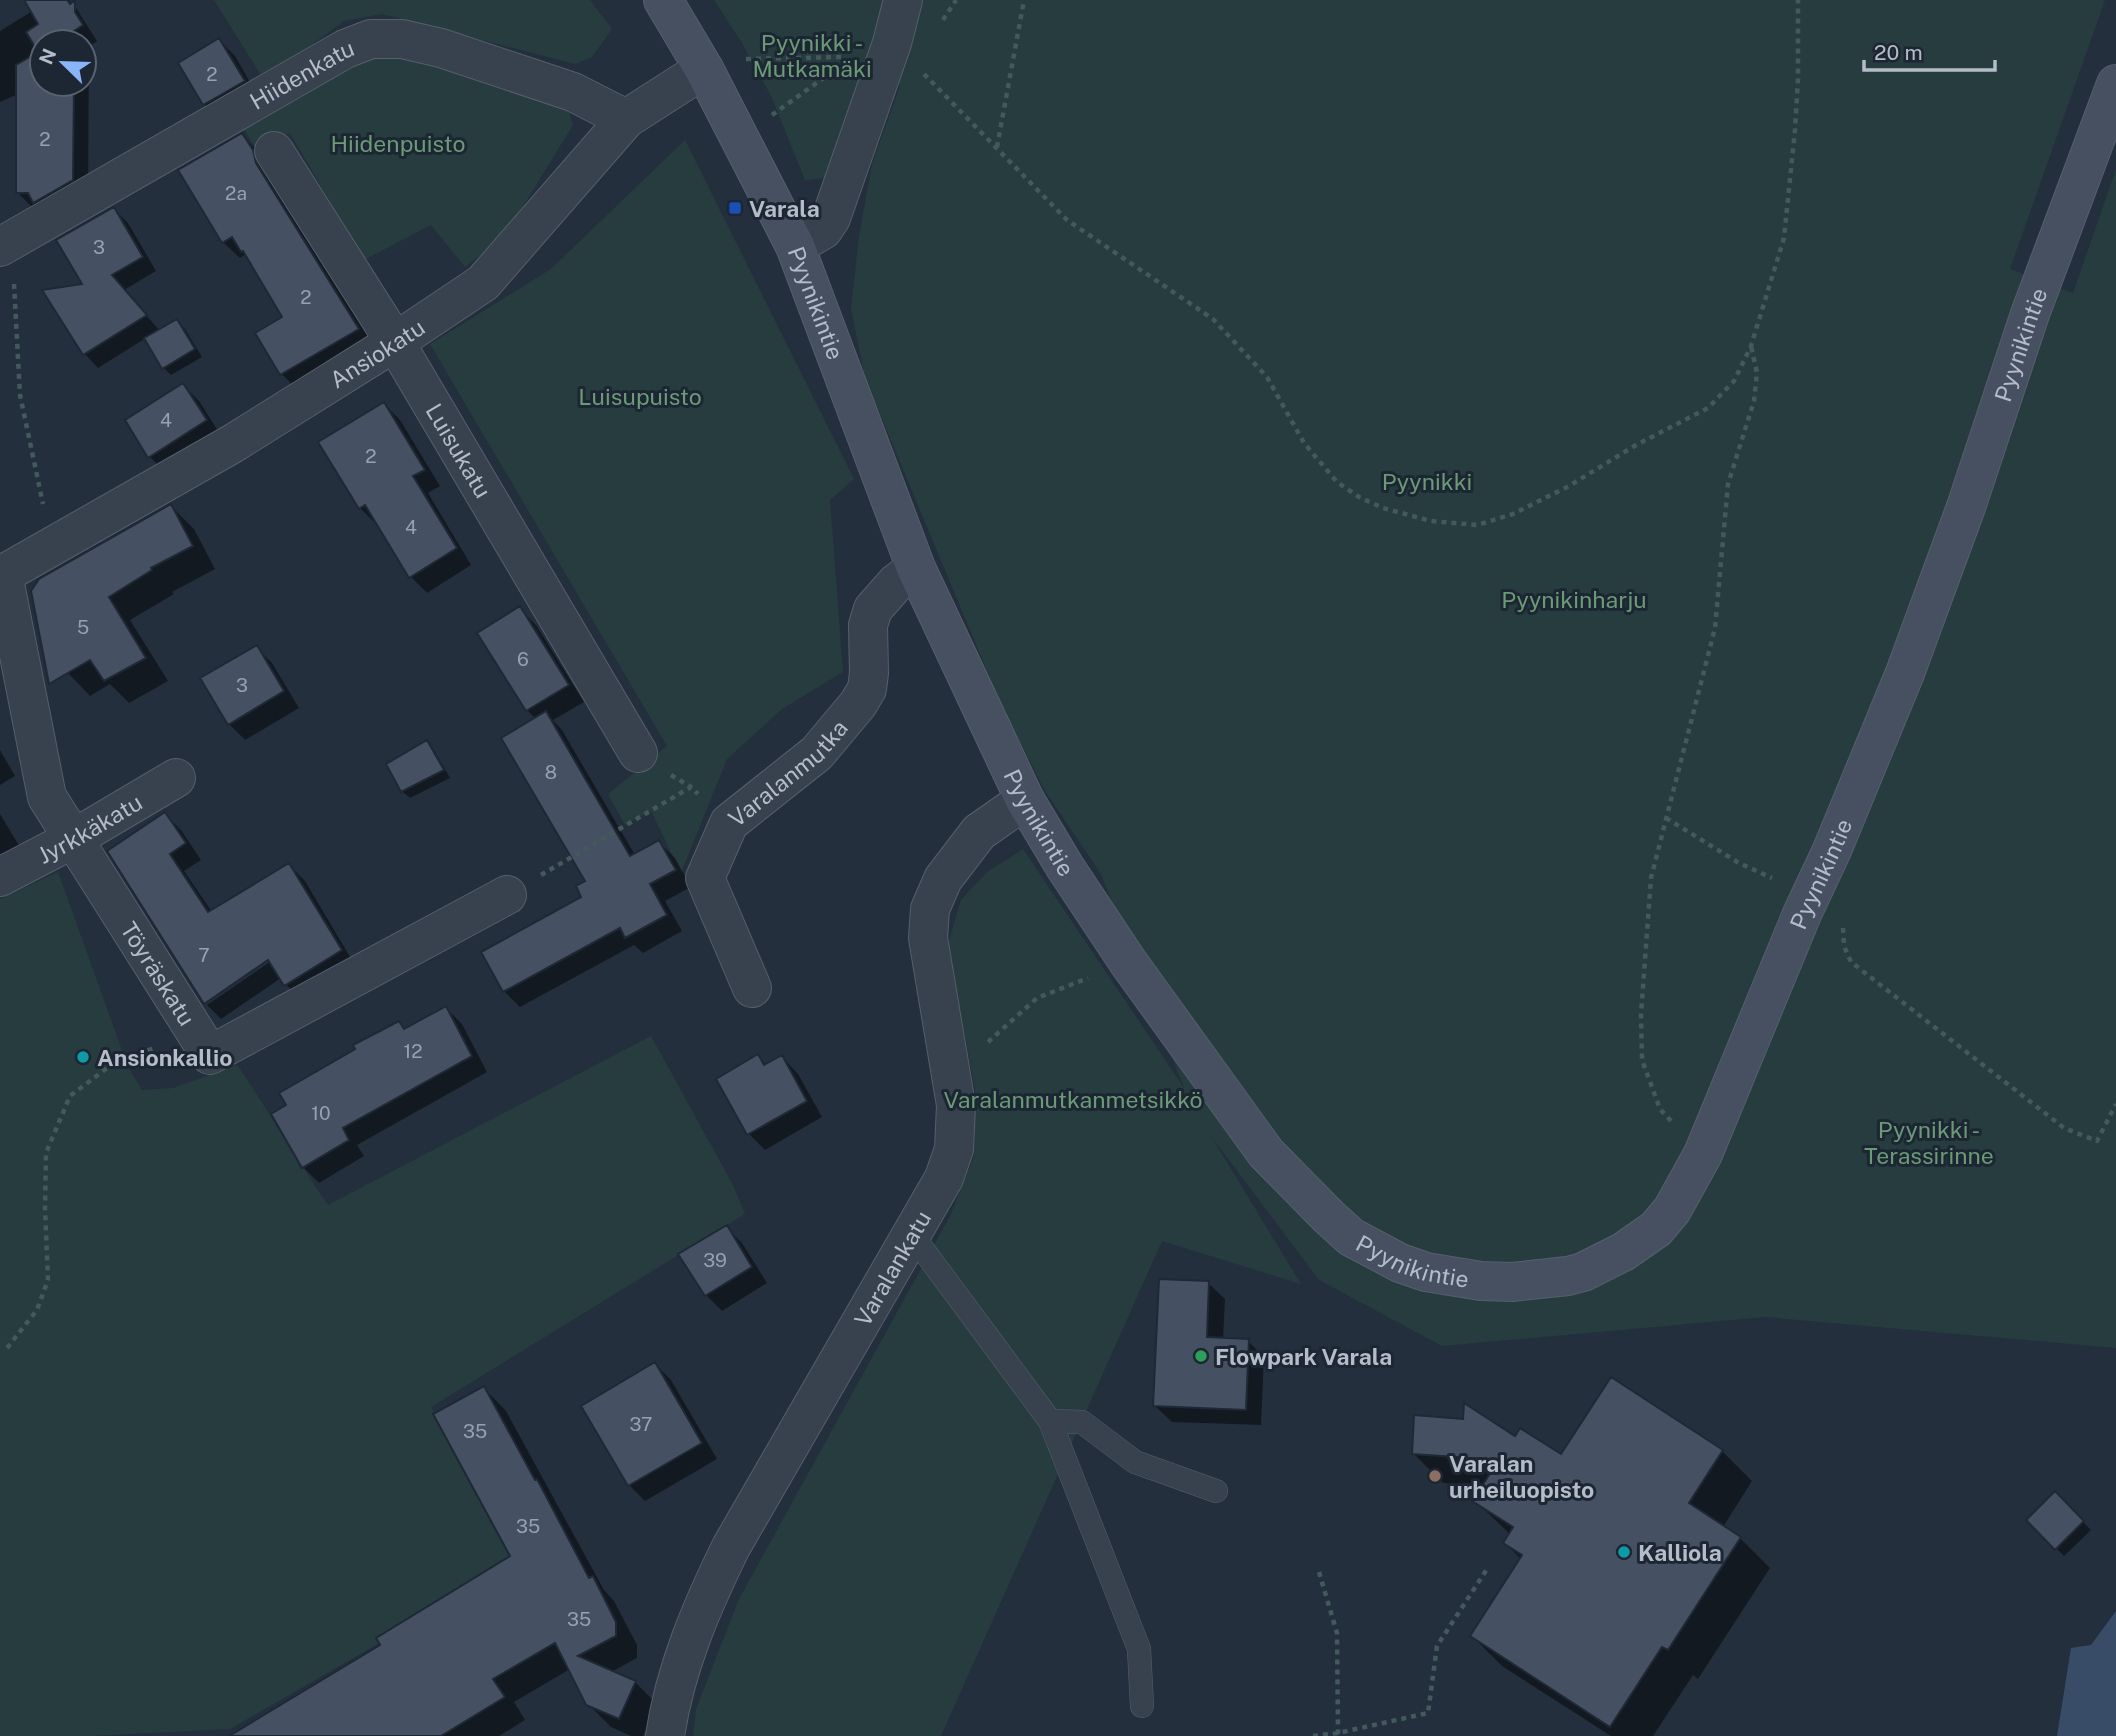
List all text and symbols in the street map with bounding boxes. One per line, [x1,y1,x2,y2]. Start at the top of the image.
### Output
north arrow [28,28,98,98]
scale bar [1864,28,1995,72]
park label: Pyynikki - Mutkamäki [752,29,872,82]
street label: Hiidenkatu [245,33,358,114]
text: 20 m [1874,40,1923,65]
text: N [34,45,60,67]
house number: 2 [206,63,218,85]
house number: 2 [39,128,51,150]
park label: Hiidenpuisto [330,130,466,157]
house number: 2a [225,182,247,204]
place label: Varala [749,195,820,222]
marker: Varala [727,200,743,216]
house number: 3 [93,236,105,258]
street label: Pyynikintie [783,243,850,363]
street label: Pyynikintie [1988,284,2052,405]
house number: 2 [300,286,312,308]
street label: Ansiokatu [325,313,429,393]
park label: Luisupuisto [578,383,702,410]
street label: Luisukatu [421,398,497,502]
house number: 4 [160,409,172,431]
house number: 2 [365,445,377,467]
park label: Pyynikki [1382,468,1472,495]
house number: 4 [405,516,417,538]
park label: Pyynikinharju [1501,586,1647,613]
house number: 5 [77,616,89,638]
house number: 6 [517,648,529,670]
house number: 3 [236,674,248,696]
street label: Varalanmutka [723,714,853,832]
house number: 8 [545,761,557,783]
street label: Pyynikintie [999,765,1080,881]
street label: Jyrkkäkatu [33,788,147,869]
street label: Pyynikintie [1784,815,1857,933]
street label: Töyräskatu [116,917,201,1030]
house number: 7 [198,944,210,966]
house number: 12 [403,1040,423,1062]
place label: Ansionkallio [97,1044,232,1071]
marker: Ansionkallio [75,1049,91,1065]
park label: Varalanmutkanmetsikkö [943,1086,1203,1113]
house number: 10 [311,1102,331,1124]
park label: Pyynikki - Terassirinne [1864,1116,1994,1169]
street label: Varalankatu [848,1206,936,1331]
street label: Pyynikintie [1352,1229,1471,1292]
house number: 39 [703,1249,727,1271]
place label: Flowpark Varala [1215,1343,1392,1370]
marker: Flowpark Varala [1193,1348,1209,1364]
house number: 37 [629,1413,653,1435]
house number: 35 [463,1420,487,1442]
place label: Varalan urheiluopisto [1449,1450,1594,1503]
marker: Varalan urheiluopisto [1427,1468,1443,1484]
house number: 35 [516,1515,540,1537]
place label: Kalliola [1638,1539,1722,1566]
marker: Kalliola [1616,1544,1632,1560]
house number: 35 [567,1608,591,1630]

